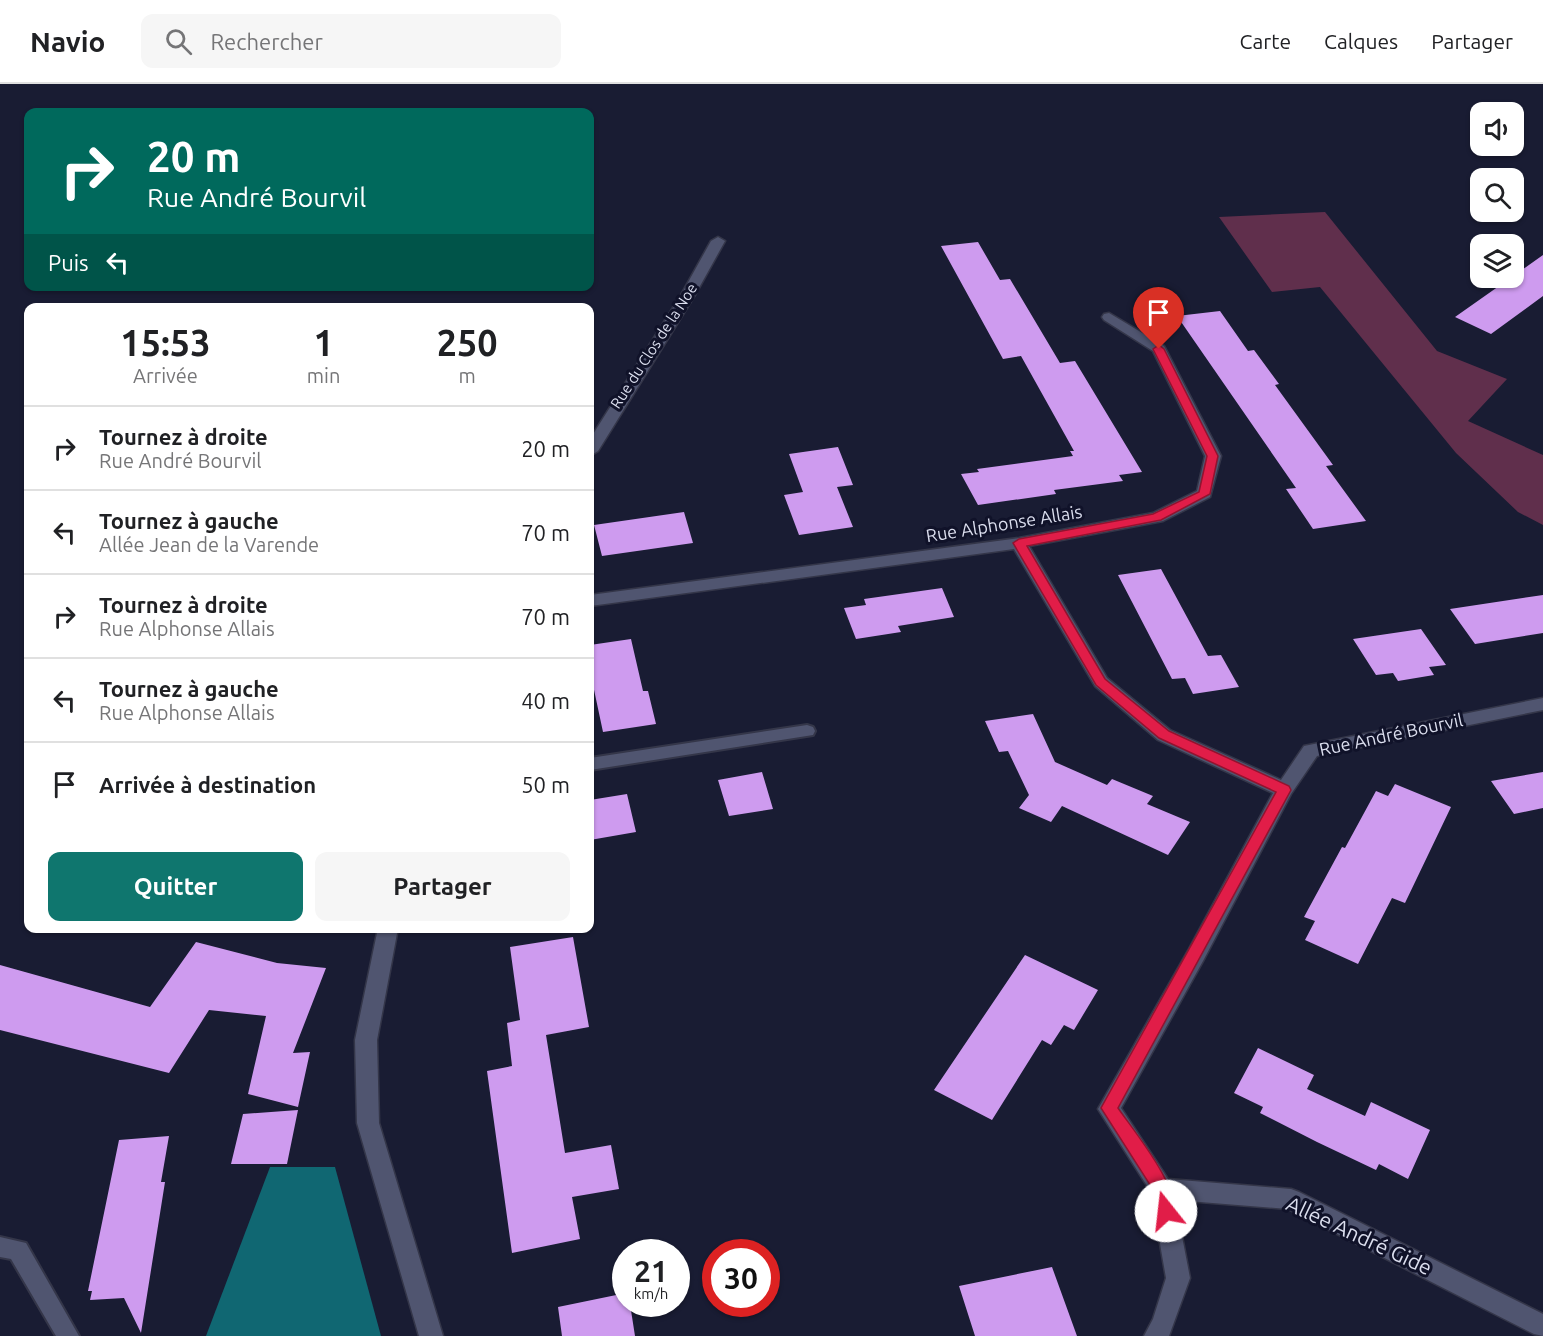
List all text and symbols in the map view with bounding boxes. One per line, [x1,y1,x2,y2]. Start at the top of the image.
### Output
search box [141,14,561,68]
icon: search [162,25,195,58]
text: Navio [30,26,105,57]
text: Rechercher [210,29,323,54]
text: Carte [1240,29,1291,53]
text: Calques [1324,29,1398,53]
text: Partager [1431,29,1513,53]
map controls [1470,102,1524,288]
button: sound [1470,102,1524,156]
icon: right [48,132,126,210]
text: 20 m [147,133,241,180]
button: search [1470,168,1524,222]
text: Rue André Bourvil [147,182,366,212]
button: layers [1470,234,1524,288]
icon: left [101,246,134,279]
text: Puis [48,250,89,275]
street label: Rue du Clos de la Noe [607,280,700,411]
pin [1133,287,1184,349]
icon: arrive [1142,296,1175,329]
text: 15:53 [120,322,210,363]
text: 1 [313,322,334,363]
text: 250 [437,322,498,363]
text: Arrivée [133,364,198,387]
text: min [307,364,340,387]
text: m [459,364,476,387]
text: Tournez à droite [99,424,268,449]
icon: right [48,432,81,465]
text: 20 m [521,436,570,461]
text: Rue André Bourvil [99,449,262,472]
street label: Rue Alphonse Allais [924,501,1084,545]
text: Tournez à gauche [99,508,279,533]
icon: left [48,516,81,549]
text: 70 m [521,520,570,545]
text: Allée Jean de la Varende [99,533,319,556]
text: Tournez à droite [99,592,268,617]
icon: right [48,600,81,633]
text: 70 m [521,604,570,629]
text: Rue Alphonse Allais [99,617,275,640]
text: Tournez à gauche [99,676,279,701]
icon: left [48,684,81,717]
text: 40 m [521,688,570,713]
text: Rue Alphonse Allais [99,701,275,724]
street label: Rue André Bourvil [1317,709,1465,759]
icon: arrive [48,768,81,801]
text: Arrivée à destination [99,772,316,797]
text: 50 m [521,772,570,797]
button: Quitter [48,852,303,921]
button: Partager [315,852,570,921]
position arrow [1134,1179,1198,1243]
street label: Allée André Gide [1283,1191,1436,1279]
speed limit sign: 30 [702,1239,780,1317]
text: 21 [634,1254,668,1288]
text: km/h [634,1285,668,1302]

